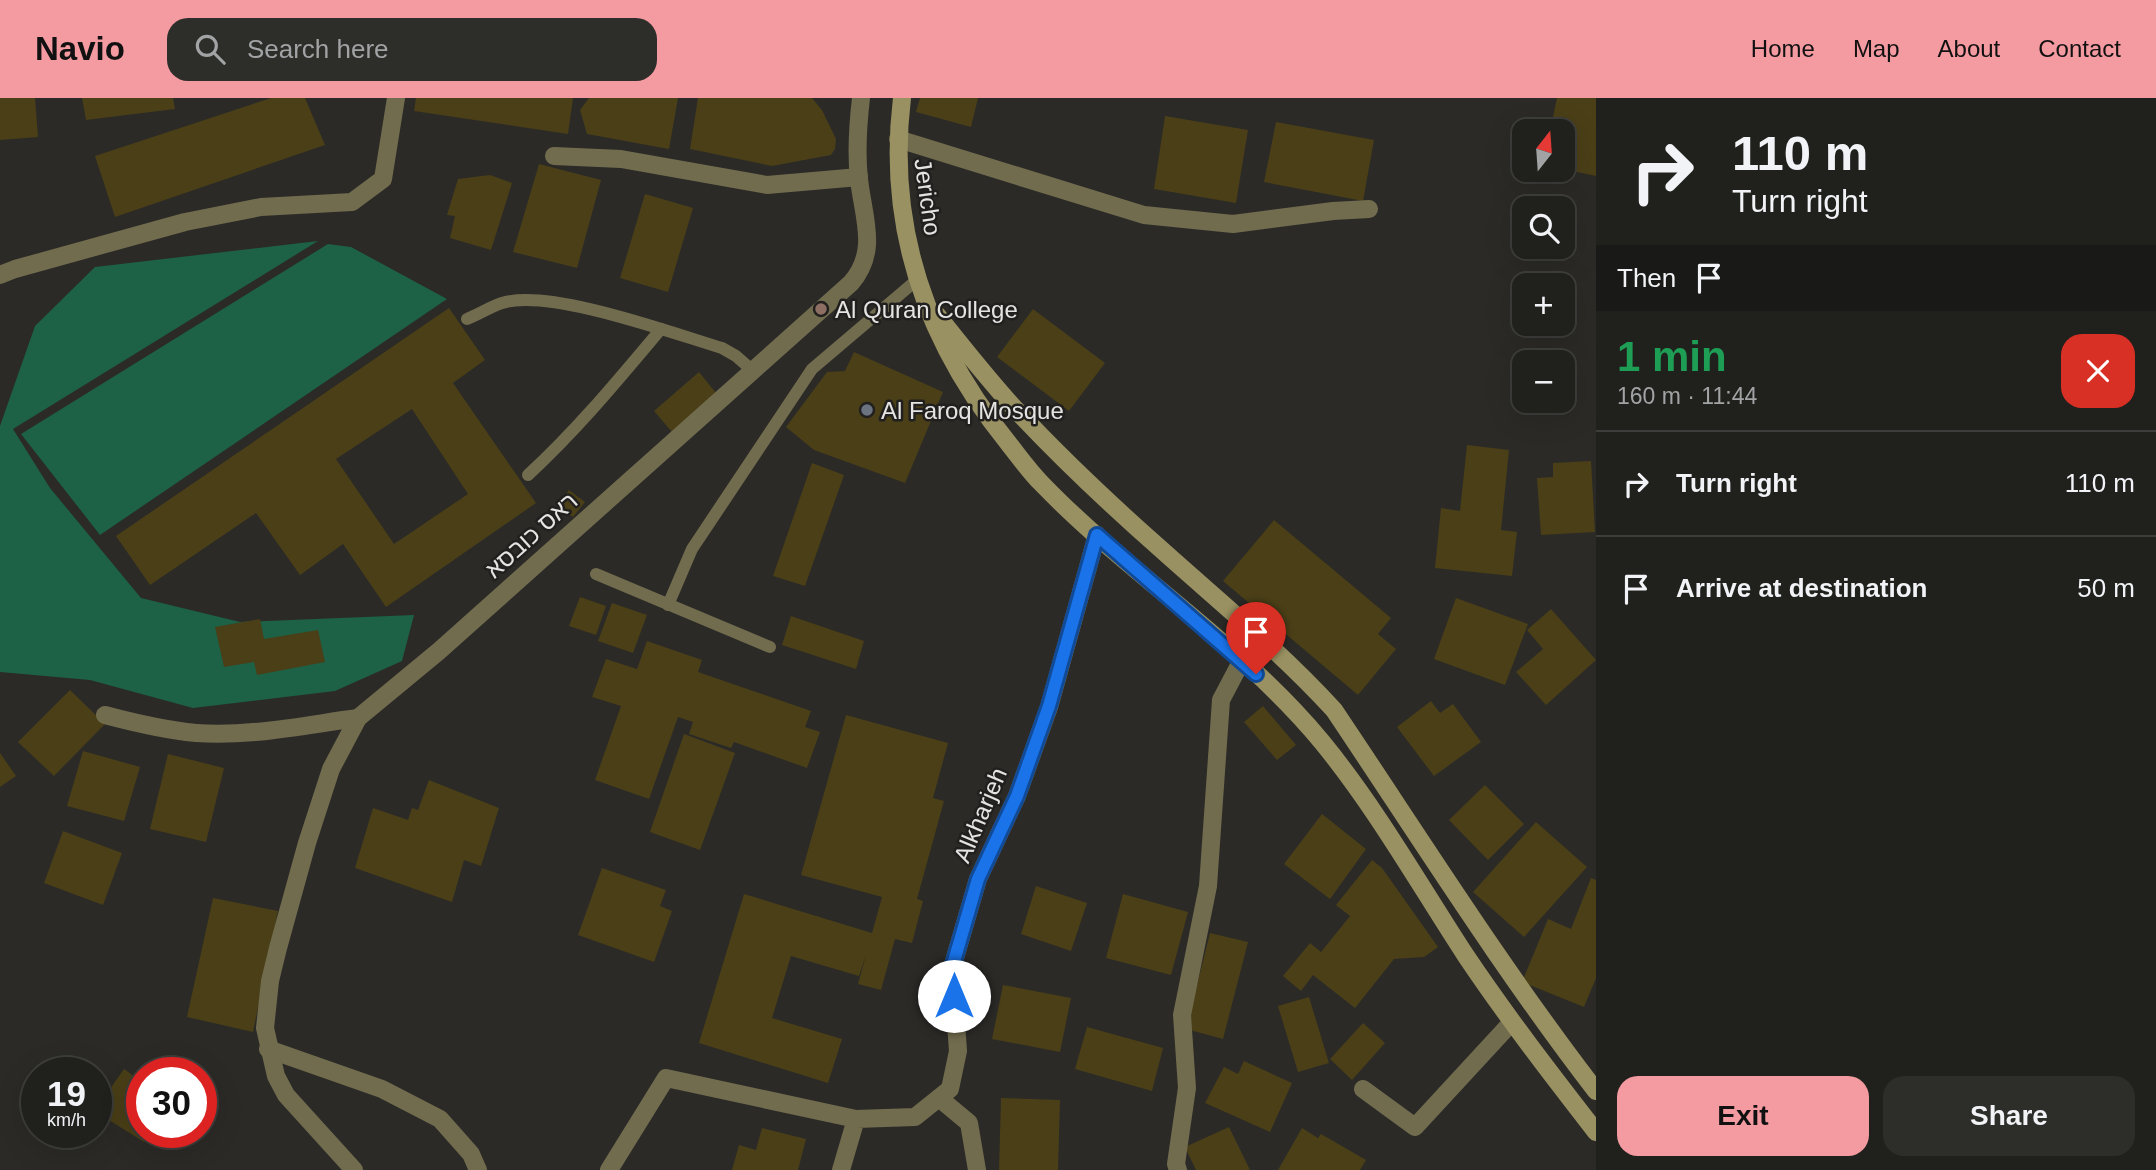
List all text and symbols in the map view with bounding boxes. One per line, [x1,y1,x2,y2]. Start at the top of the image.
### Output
search box [167,18,657,81]
text: Navio [35,30,125,67]
icon: search [191,30,229,68]
text: Search here [247,34,389,64]
text: Home [1751,35,1815,62]
text: Map [1853,35,1900,62]
text: About [1938,35,2000,62]
text: Contact [2038,35,2121,62]
north arrow [1512,119,1575,182]
map controls [1512,119,1575,413]
icon: right [1617,126,1708,217]
text: 110 m [1732,126,1868,180]
street label: Jericho [909,157,947,237]
text: Turn right [1732,183,1868,219]
button: search [1512,196,1575,259]
icon: arrive [1690,259,1728,297]
text: Then [1617,263,1676,293]
button: + [1512,273,1575,336]
place label: Al Quran College [835,296,1018,323]
marker: Al Quran College [813,301,829,317]
text: 1 min [1617,333,1727,380]
button: close [2061,334,2135,408]
button: − [1512,350,1575,413]
text: 160 m · 11:44 [1617,383,1757,409]
place label: Al Faroq Mosque [881,397,1064,424]
marker: Al Faroq Mosque [859,402,875,418]
icon: right [1617,465,1655,503]
text: Turn right [1676,468,1797,498]
text: 110 m [2065,468,2135,498]
street label: ראס כובסא [479,487,583,583]
icon: arrive [1617,570,1655,608]
text: Arrive at destination [1676,573,1927,603]
text: 50 m [2077,573,2135,603]
pin [1226,602,1286,674]
icon: arrive [1237,613,1275,651]
street label: Alkharjeh [948,764,1012,866]
position arrow [917,959,991,1033]
speed limit sign: 30 [126,1057,217,1148]
text: 19 [47,1074,86,1113]
button: Exit [1617,1076,1869,1156]
button: Share [1883,1076,2135,1156]
text: km/h [47,1110,86,1130]

